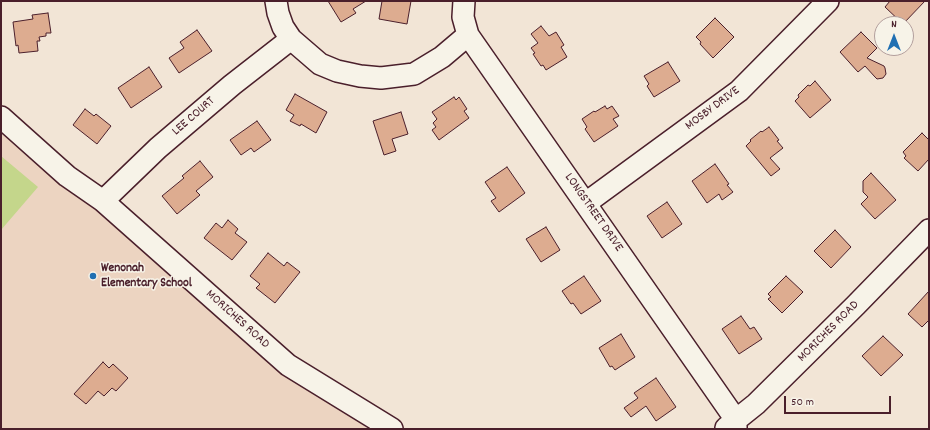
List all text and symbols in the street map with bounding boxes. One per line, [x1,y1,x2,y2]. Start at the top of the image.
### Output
north arrow [874,16,914,56]
text: N [891,17,897,33]
street label: MOSBY DRIVE [683,84,743,134]
street label: LEE COURT [169,94,219,140]
street label: LONGSTREET DRIVE [560,171,626,255]
place label: Wenonah Elementary School [101,261,192,292]
marker: Wenonah Elementary School [88,271,98,281]
street label: MORICHES ROAD [202,287,272,353]
street label: MORICHES ROAD [795,298,863,366]
scale bar [786,388,893,414]
text: 50 m [791,394,814,411]

